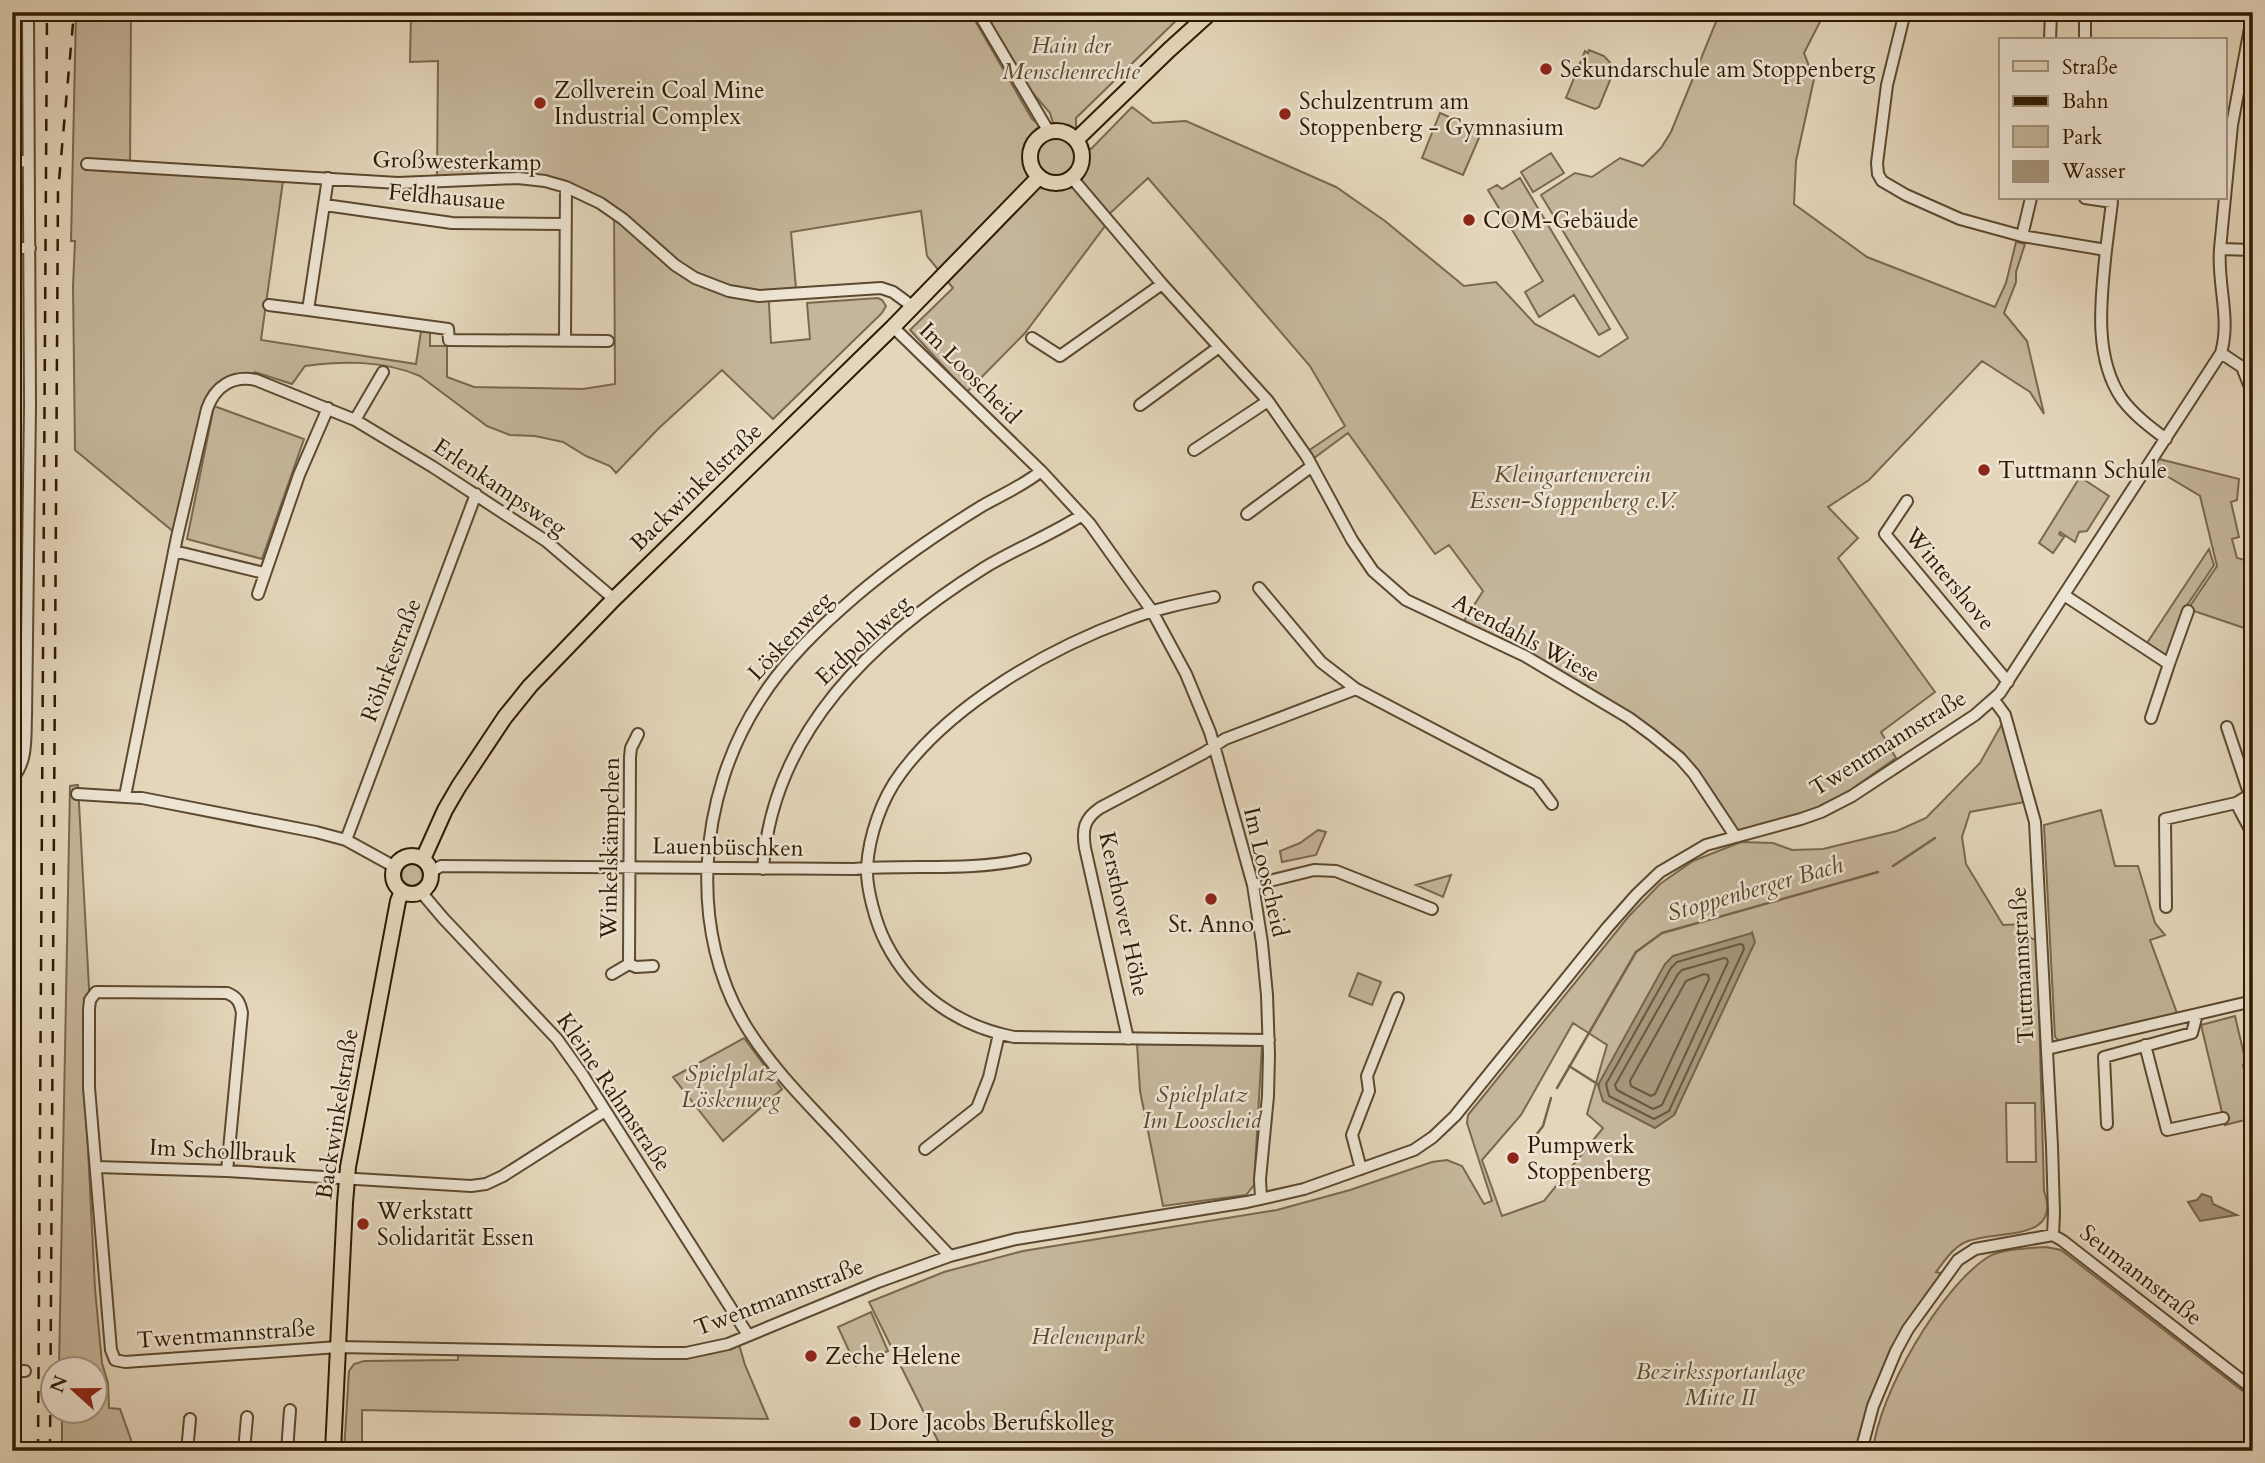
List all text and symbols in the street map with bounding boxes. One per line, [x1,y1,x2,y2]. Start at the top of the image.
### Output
park label: Hain der Menschenrechte [1002,30,1140,87]
legend [1999,38,2226,200]
text: Straße [2062,53,2118,82]
place label: Sekundarschule am Stoppenberg [1560,54,1875,85]
marker: Sekundarschule am Stoppenberg [1538,61,1554,77]
place label: Zollverein Coal Mine Industrial Complex [554,75,765,132]
place label: Schulzentrum am Stoppenberg - Gymnasium [1299,86,1564,143]
text: Bahn [2062,87,2109,116]
marker: Zollverein Coal Mine Industrial Complex [532,95,548,111]
marker: Schulzentrum am Stoppenberg - Gymnasium [1277,106,1293,122]
text: Park [2062,123,2103,152]
street label: Großwesterkamp [372,144,542,178]
text: Wasser [2061,157,2126,186]
street label: Feldhausaue [387,176,507,218]
place label: COM-Gebäude [1483,205,1639,236]
marker: COM-Gebäude [1461,212,1477,228]
street label: Im Looscheid [912,315,1028,431]
street label: Backwinkelstraße [623,416,769,558]
street label: Erlenkampsweg [427,431,573,543]
place label: Tuttmann Schule [1998,455,2167,486]
park label: Kleingartenverein Essen-Stoppenberg e.V. [1469,459,1678,516]
marker: Tuttmann Schule [1976,462,1992,478]
street label: Wintershove [1897,520,2002,637]
street label: Löskenweg [741,585,839,687]
street label: Arendahls Wiese [1447,586,1605,690]
street label: Erdpohlweg [809,588,917,692]
street label: Röhrkestraße [353,594,429,726]
street label: Twentmannstraße [1804,682,1972,804]
street label: Winkelskämpchen [593,757,627,940]
street label: Im Looscheid [1236,804,1296,941]
street label: Kersthover Höhe [1091,829,1157,999]
street label: Lauenbüschken [652,830,804,864]
water label: Stoppenberger Bach [1663,848,1847,930]
street label: Tuttmannstraße [2002,886,2042,1044]
marker: St. Anno [1203,891,1219,907]
place label: St. Anno [1168,909,1254,940]
street label: Kleine Rahmstraße [549,1007,679,1177]
street label: Backwinkelstraße [308,1026,366,1202]
park label: Spielplatz Löskenweg [681,1058,781,1115]
park label: Spielplatz Im Looscheid [1142,1079,1262,1136]
place label: Pumpwerk Stoppenberg [1527,1130,1650,1187]
street label: Im Schollbrauk [148,1132,298,1170]
marker: Pumpwerk Stoppenberg [1505,1150,1521,1166]
place label: Werkstatt Solidarität Essen [376,1196,534,1253]
marker: Werkstatt Solidarität Essen [355,1216,371,1232]
street label: Seumannstraße [2073,1217,2209,1333]
street label: Twentmannstraße [690,1250,868,1344]
street label: Twentmannstraße [136,1312,316,1356]
park label: Helenenpark [1031,1321,1145,1352]
place label: Zeche Helene [825,1341,961,1372]
marker: Zeche Helene [803,1348,819,1364]
north arrow [38,1354,108,1424]
park label: Bezirkssportanlage Mitte II [1635,1356,1805,1413]
text: N [44,1371,74,1397]
place label: Dore Jacobs Berufskolleg [869,1407,1114,1438]
marker: Dore Jacobs Berufskolleg [847,1414,863,1430]

